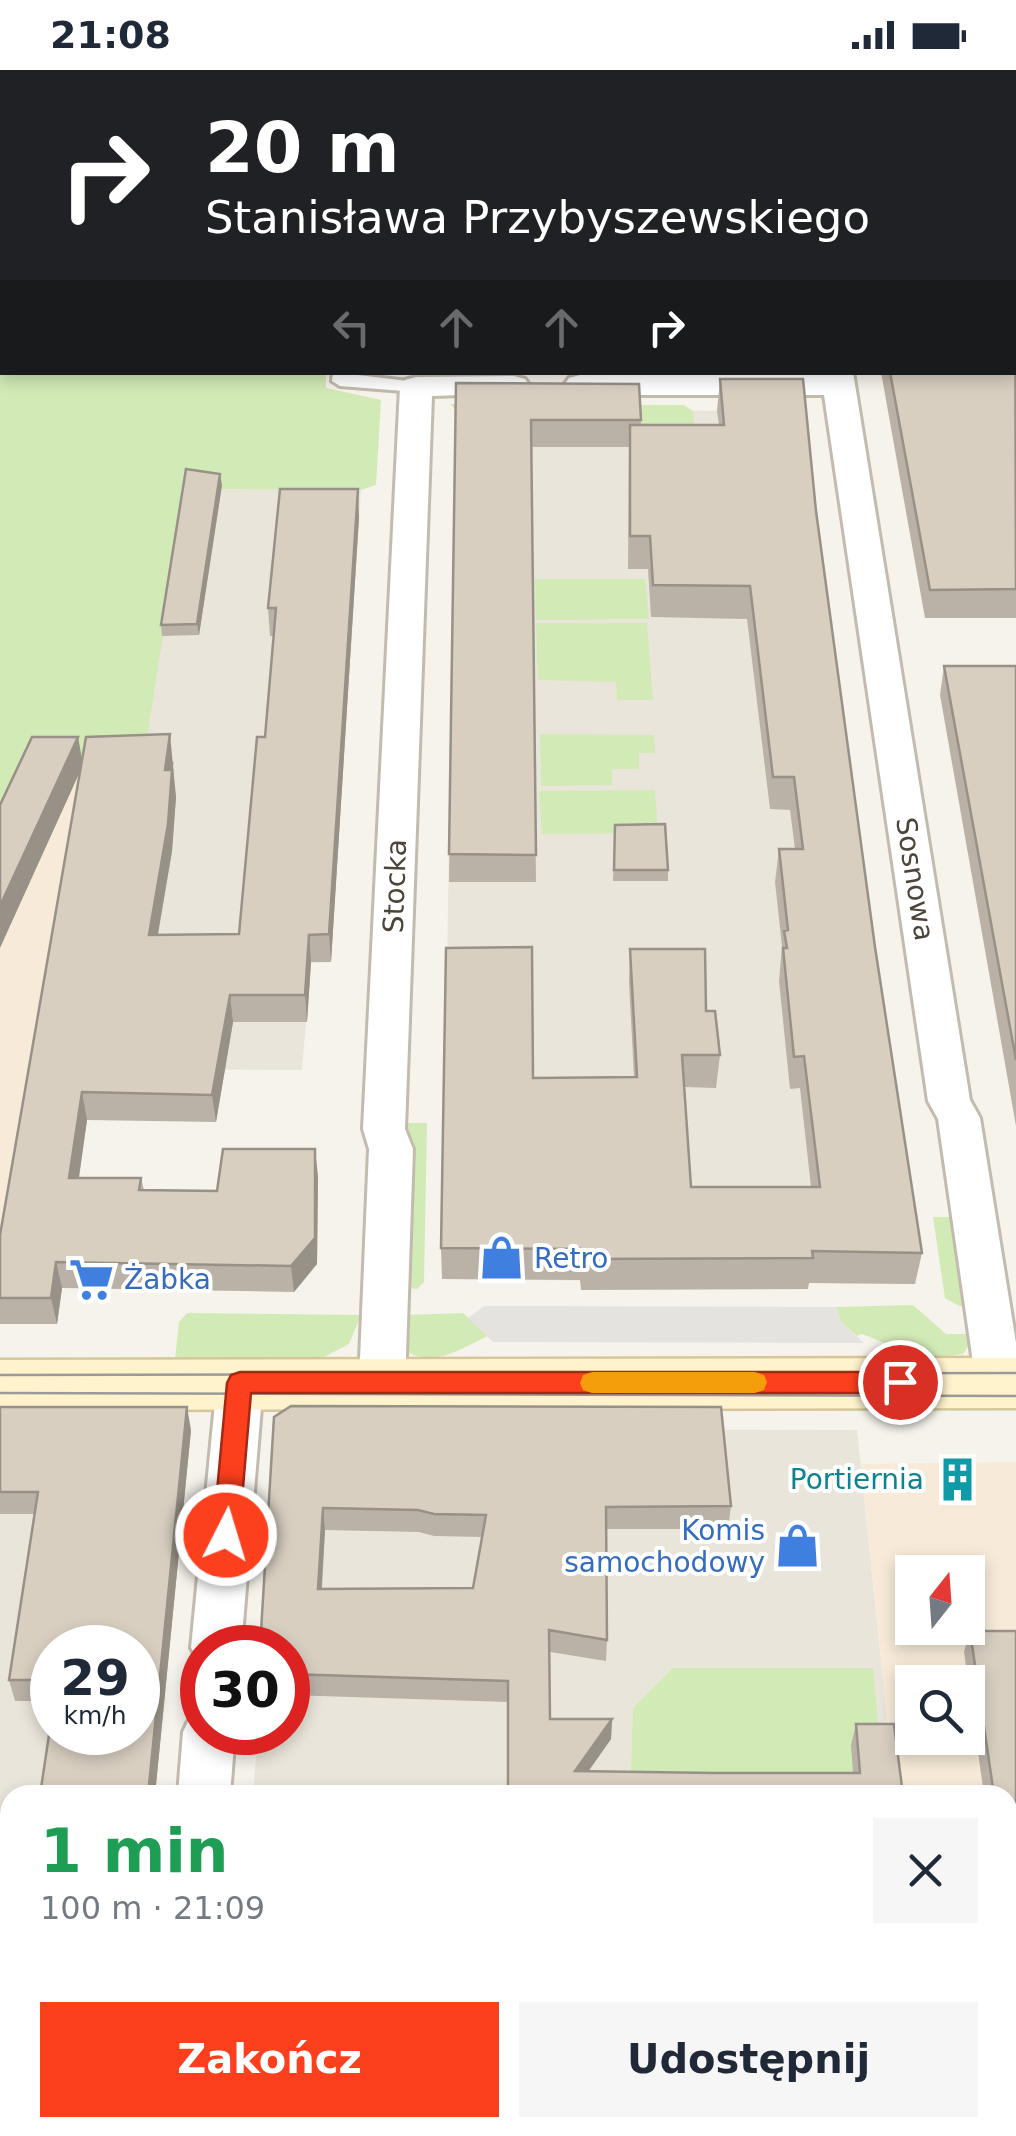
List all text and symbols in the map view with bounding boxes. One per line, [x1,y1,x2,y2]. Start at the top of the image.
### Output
text: 21:08 [50,13,171,57]
text: 20 m [205,107,400,189]
icon: right [40,110,170,240]
text: Stanisława Przybyszewskiego [205,191,870,244]
icon: left [324,300,379,355]
icon: ahead [429,300,484,355]
icon: ahead [534,300,589,355]
icon: right [639,300,694,355]
street label: Sosnowa [889,815,941,943]
street label: Stocka [377,838,413,934]
shop icon: Retro [477,1234,525,1282]
place label: Retro [534,1242,608,1275]
supermarket icon: Żabka [67,1255,115,1303]
place label: Żabka [124,1263,211,1296]
pin [858,1340,943,1425]
icon: arrive [873,1355,928,1410]
building icon: Portiernia [933,1455,981,1503]
place label: Portiernia [790,1463,924,1496]
position arrow [174,1483,278,1587]
place label: Komis samochodowy [564,1514,765,1579]
shop icon: Komis samochodowy [774,1522,822,1570]
north arrow [895,1555,985,1645]
map controls [895,1555,985,1755]
speed limit sign: 30 [180,1625,310,1755]
text: 29 [60,1649,130,1707]
button: search [895,1665,985,1755]
text: km/h [63,1701,127,1730]
text: 1 min [40,1816,228,1886]
button: close [873,1818,978,1923]
text: 100 m · 21:09 [40,1889,265,1927]
button: Zakończ [40,2002,499,2117]
button: Udostępnij [519,2002,978,2117]

